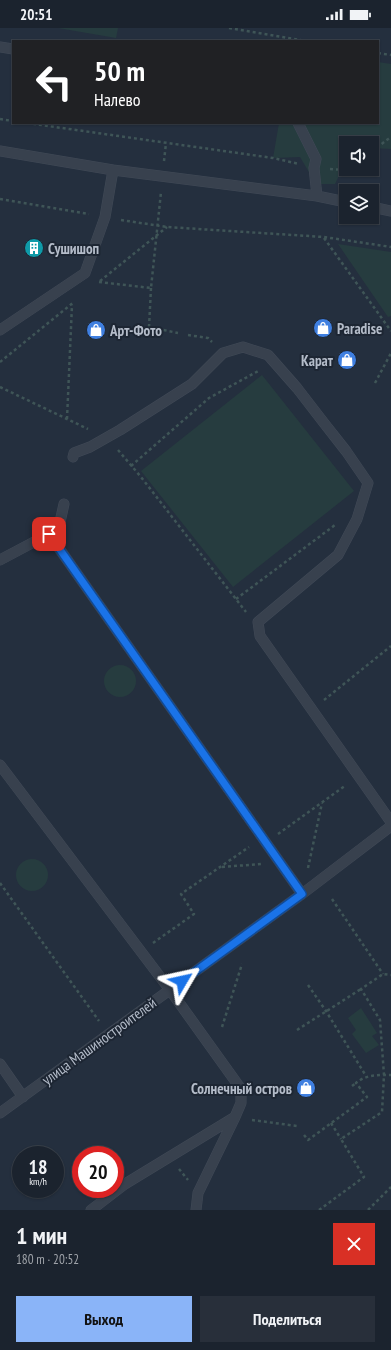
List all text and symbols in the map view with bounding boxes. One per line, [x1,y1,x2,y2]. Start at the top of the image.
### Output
text: 20:51 [20,5,52,24]
text: 50 m [94,52,145,89]
icon: left [28,56,80,108]
text: Налево [94,88,141,111]
map controls [339,136,379,224]
button: sound [339,136,379,176]
button: layers [339,184,379,224]
building icon: Сушишоп [23,237,45,259]
place label: Сушишоп [48,239,99,258]
shop icon: Paradise [312,317,334,339]
shop icon: Арт-Фото [85,319,107,341]
place label: Paradise [337,319,382,338]
place label: Арт-Фото [109,321,162,340]
shop icon: Карат [336,349,358,371]
place label: Карат [301,351,334,370]
pin [32,517,66,551]
icon: arrive [38,523,60,545]
position arrow [161,960,203,1002]
street label: улица Машиностроителей [38,993,160,1089]
shop icon: Солнечный остров [295,1077,317,1099]
place label: Солнечный остров [191,1079,292,1098]
speed limit sign: 20 [72,1146,124,1198]
text: 18 [28,1154,48,1180]
text: km/h [29,1175,47,1188]
text: 1 мин [16,1220,67,1251]
button: close [333,1223,375,1265]
text: 180 m · 20:52 [16,1251,79,1268]
button: Выход [16,1296,192,1342]
button: Поделиться [200,1296,375,1342]

